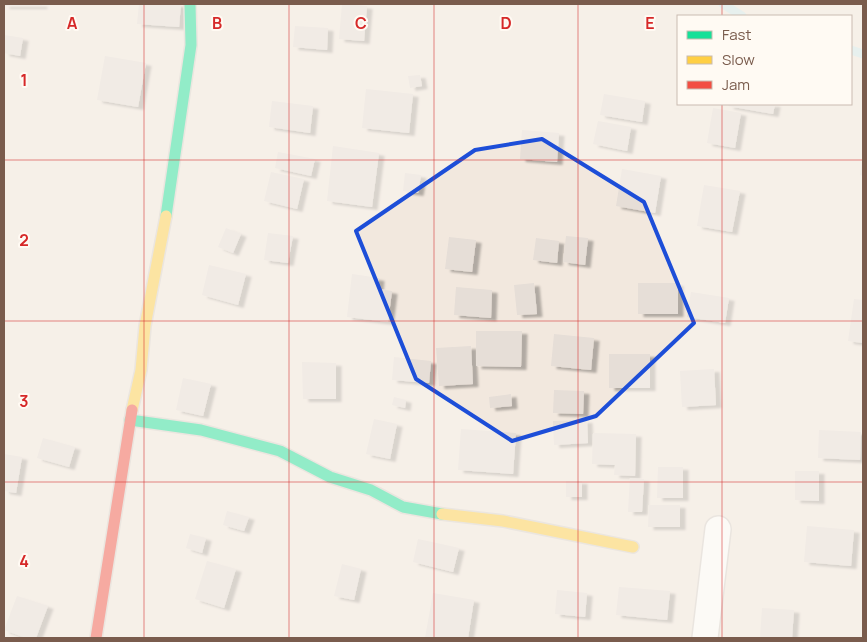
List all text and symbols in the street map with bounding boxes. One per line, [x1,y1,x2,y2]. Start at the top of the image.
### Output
text: A [67,12,78,34]
text: B [212,12,222,34]
text: C [355,12,367,34]
text: D [500,12,512,34]
text: E [645,12,655,34]
legend [677,15,852,105]
text: Fast [722,24,751,45]
text: Slow [722,49,755,70]
text: 1 [20,69,28,91]
text: Jam [722,74,750,95]
text: 2 [19,229,29,251]
text: 3 [19,390,29,412]
text: 4 [19,550,29,572]

